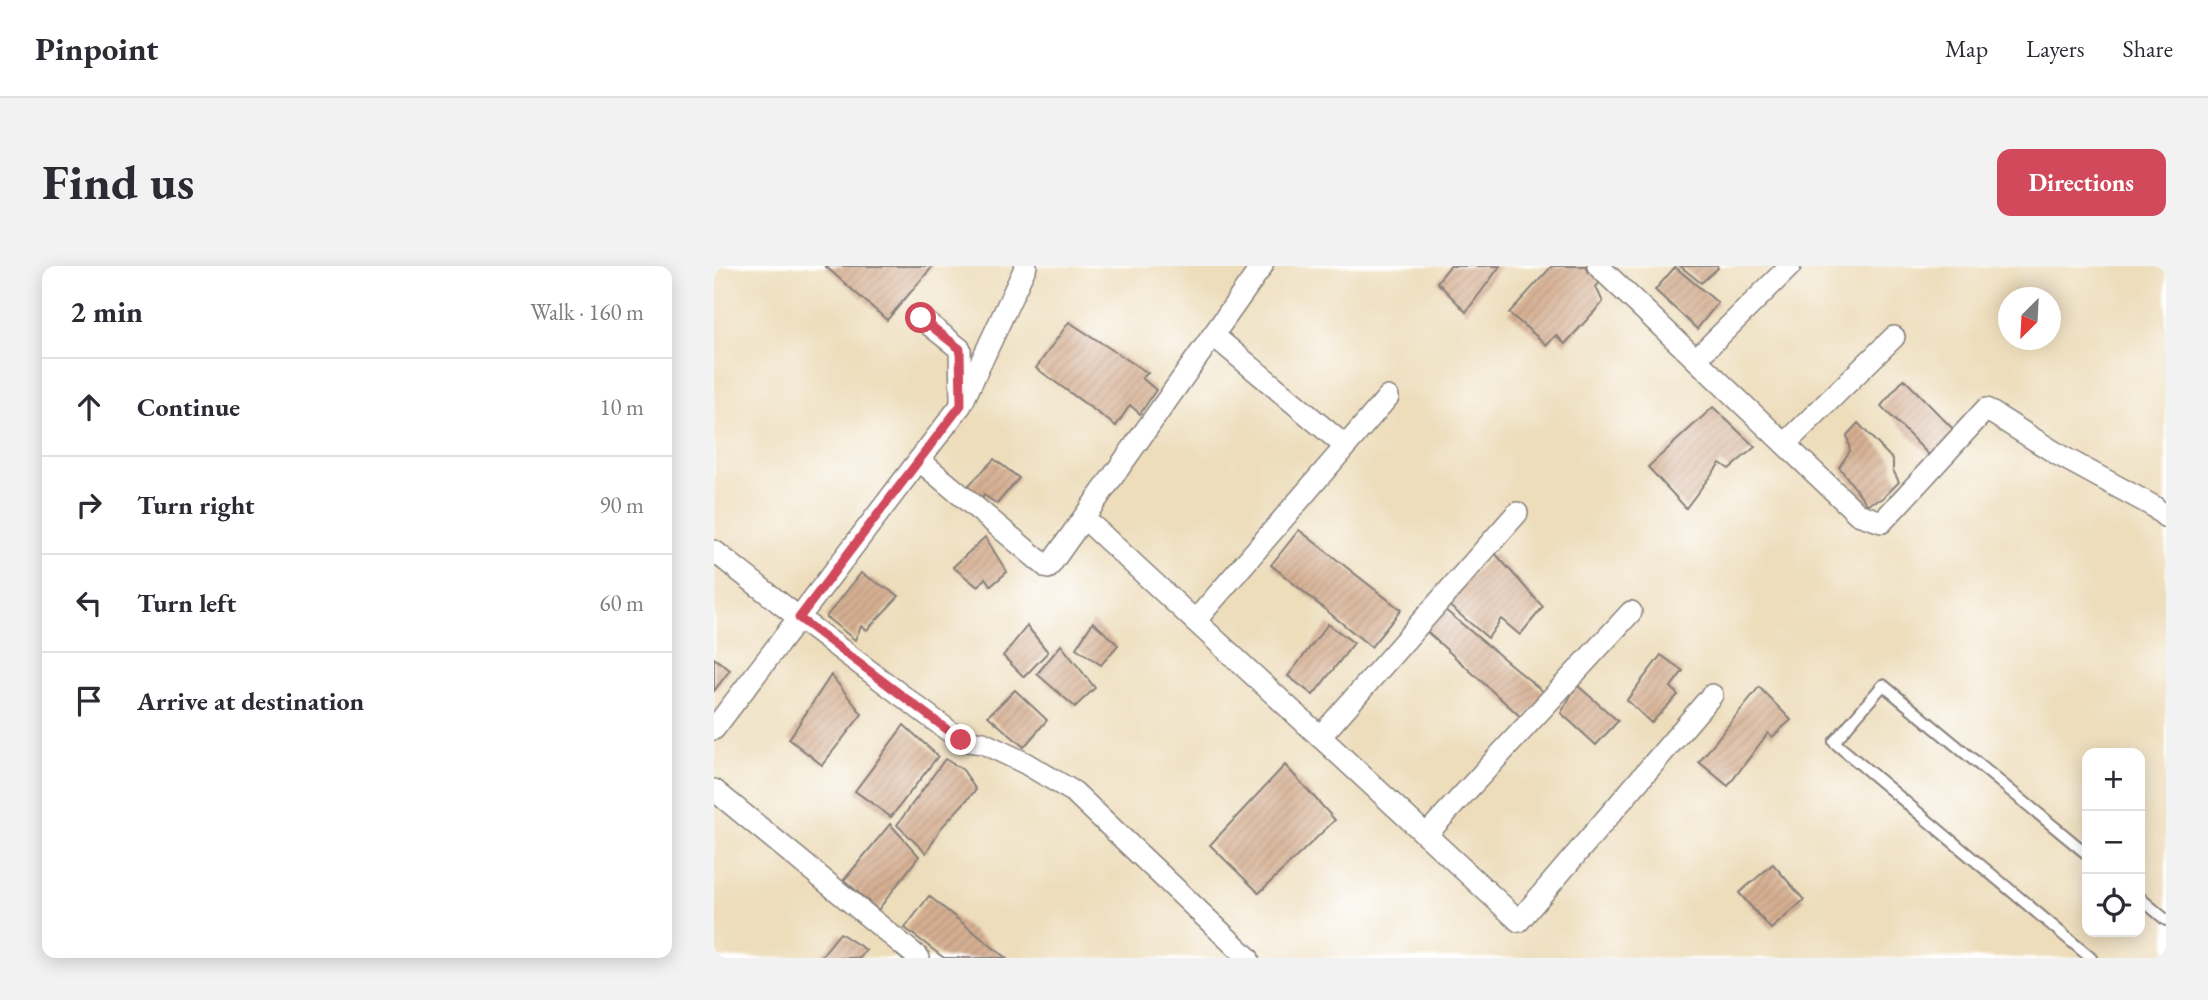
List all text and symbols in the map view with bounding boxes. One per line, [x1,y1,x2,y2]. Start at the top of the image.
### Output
text: Pinpoint [35,27,158,70]
text: Map [1945,33,1988,64]
text: Layers [2026,33,2085,64]
text: Share [2123,33,2173,64]
button: Directions [1997,149,2166,216]
text: Find us [42,150,194,214]
north arrow [1998,287,2061,350]
text: 2 min [70,292,143,331]
text: Walk · 160 m [530,297,644,327]
route start [905,302,936,333]
icon: ahead [70,388,108,426]
text: Continue [137,390,240,424]
text: 10 m [599,392,644,422]
icon: right [70,486,108,524]
text: Turn right [137,488,255,522]
text: 90 m [599,490,644,520]
icon: left [70,584,108,622]
text: Turn left [137,586,236,620]
text: 60 m [599,588,644,618]
icon: arrive [70,682,108,720]
text: Arrive at destination [137,684,364,718]
route end [945,724,976,755]
map controls [2082,748,2145,937]
button: + [2082,748,2145,811]
button: − [2082,811,2145,874]
button: locate [2082,874,2145,937]

